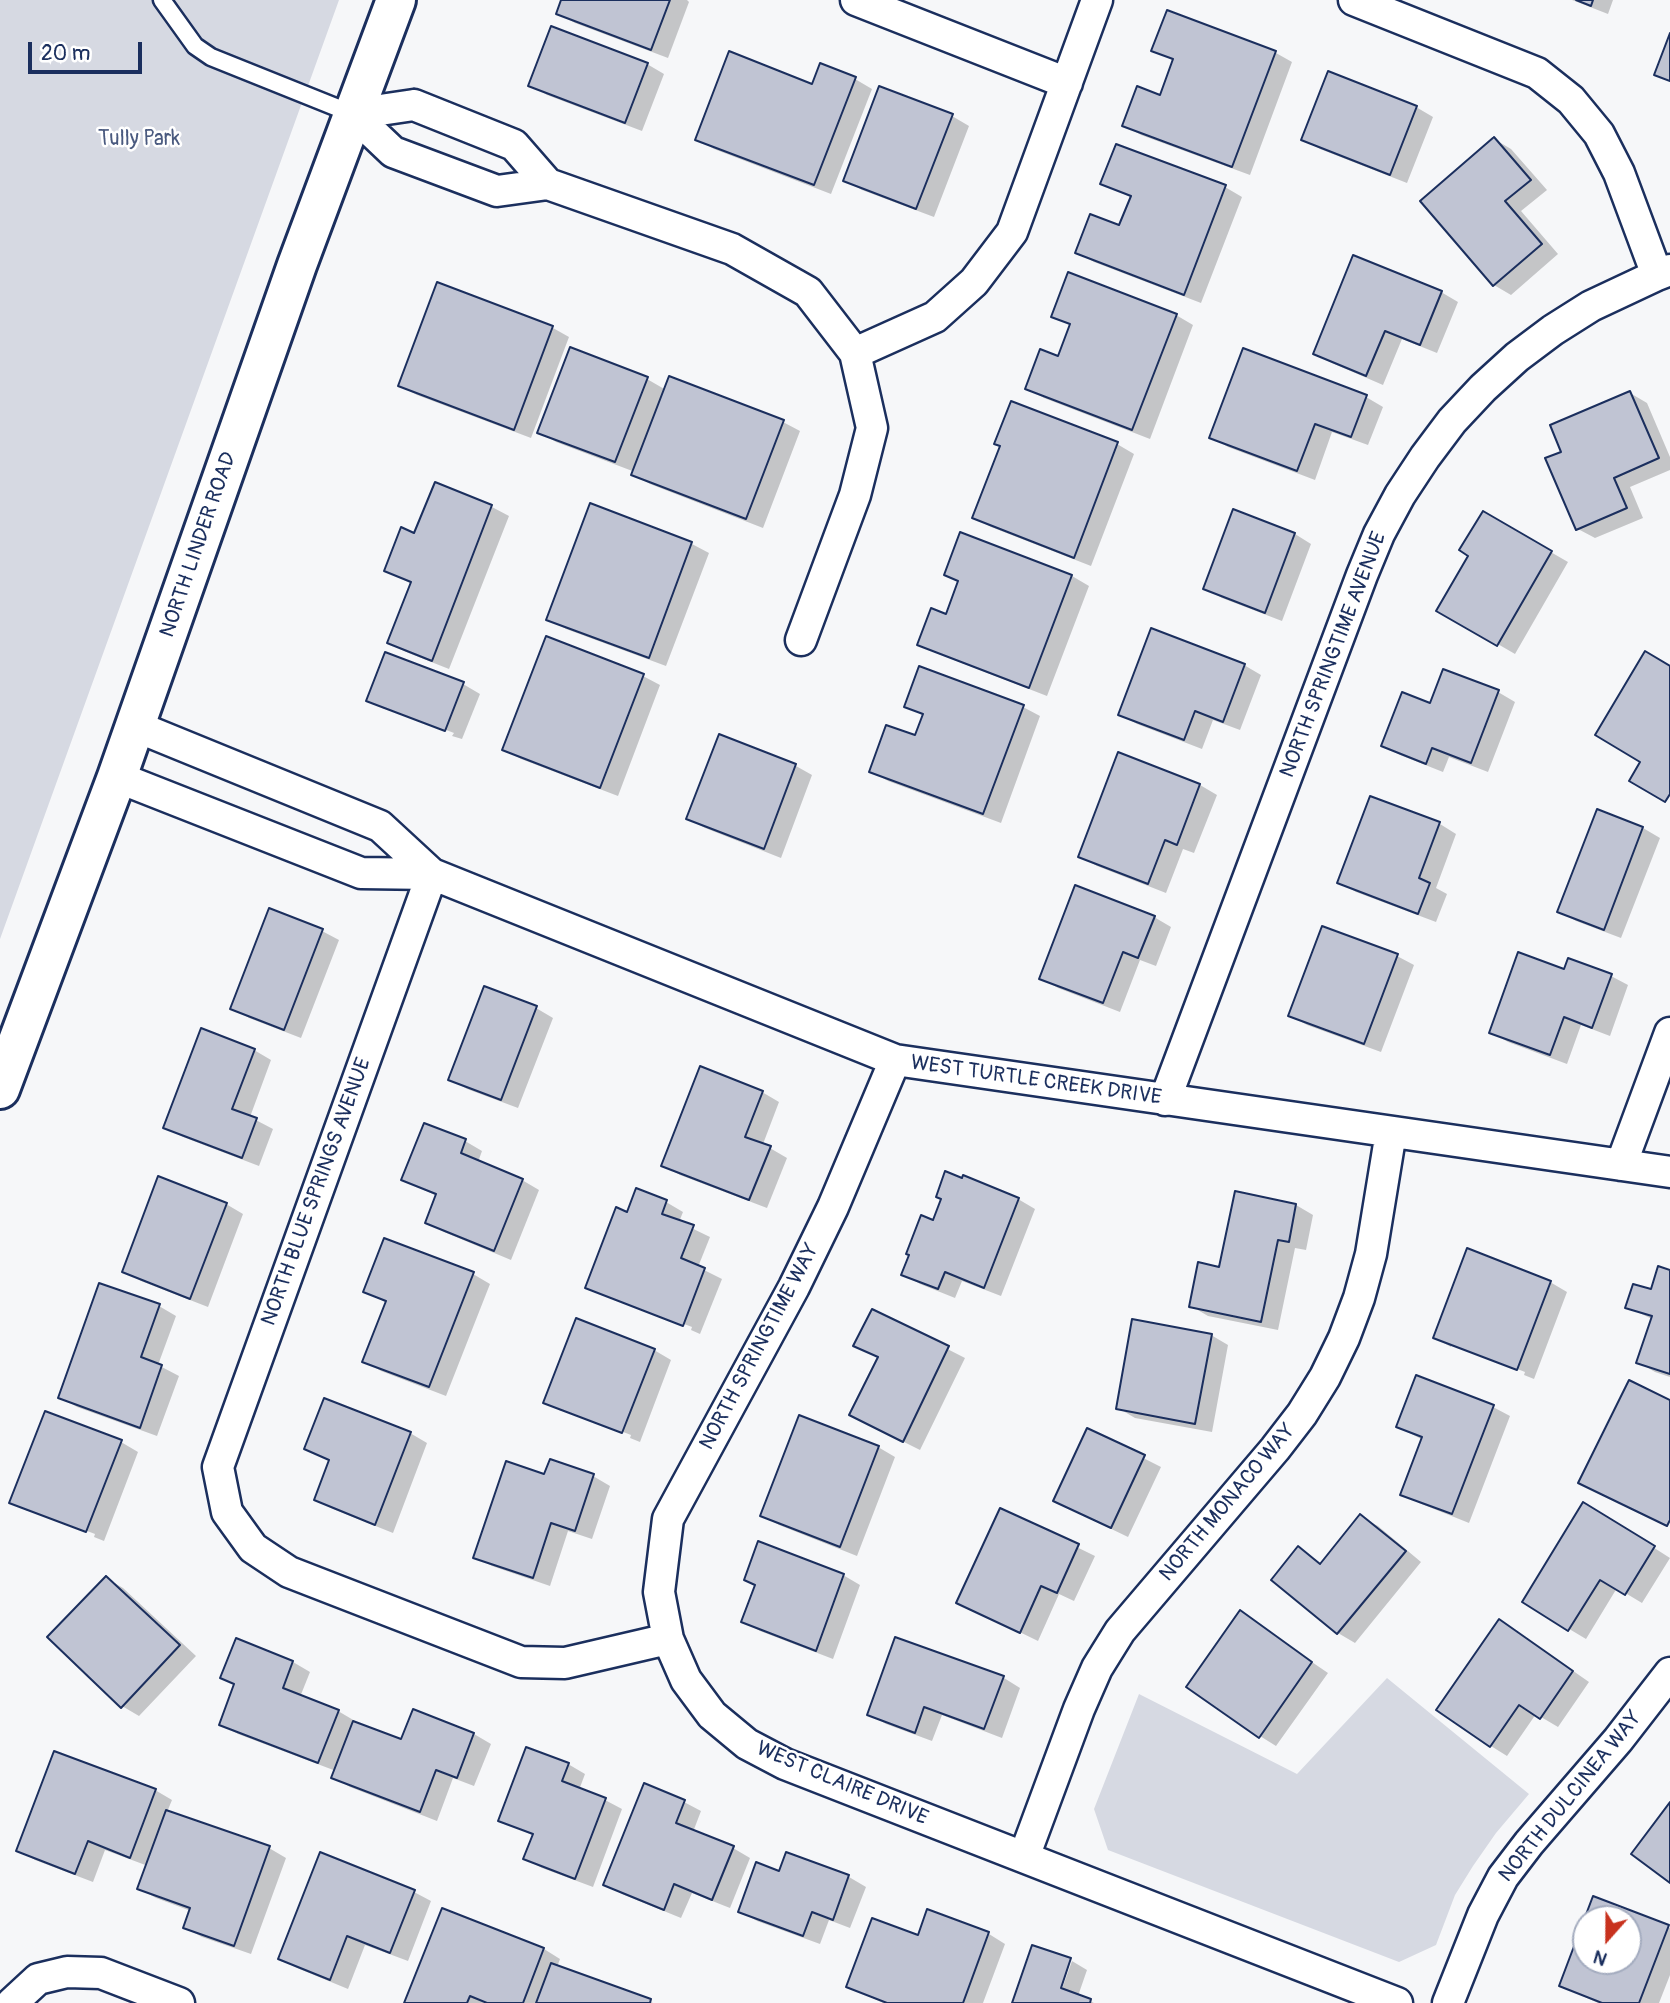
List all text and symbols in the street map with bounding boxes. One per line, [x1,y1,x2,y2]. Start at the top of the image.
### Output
scale bar [32,28,145,72]
text: 20 m [41,40,90,67]
park label: Tully Park [98,127,180,153]
street label: NORTH LINDER ROAD [155,449,243,641]
street label: NORTH SPRINGTIME AVENUE [1275,529,1393,781]
street label: WEST TURTLE CREEK DRIVE [909,1051,1163,1111]
street label: NORTH BLUE SPRINGS AVENUE [257,1055,377,1329]
street label: NORTH SPRINGTIME WAY [695,1240,825,1454]
street label: NORTH MONACO WAY [1155,1419,1301,1587]
street label: NORTH DULCINEA WAY [1494,1706,1648,1888]
street label: WEST CLAIRE DRIVE [752,1736,932,1832]
north arrow [1572,1905,1642,1975]
text: N [1590,1944,1611,1971]

